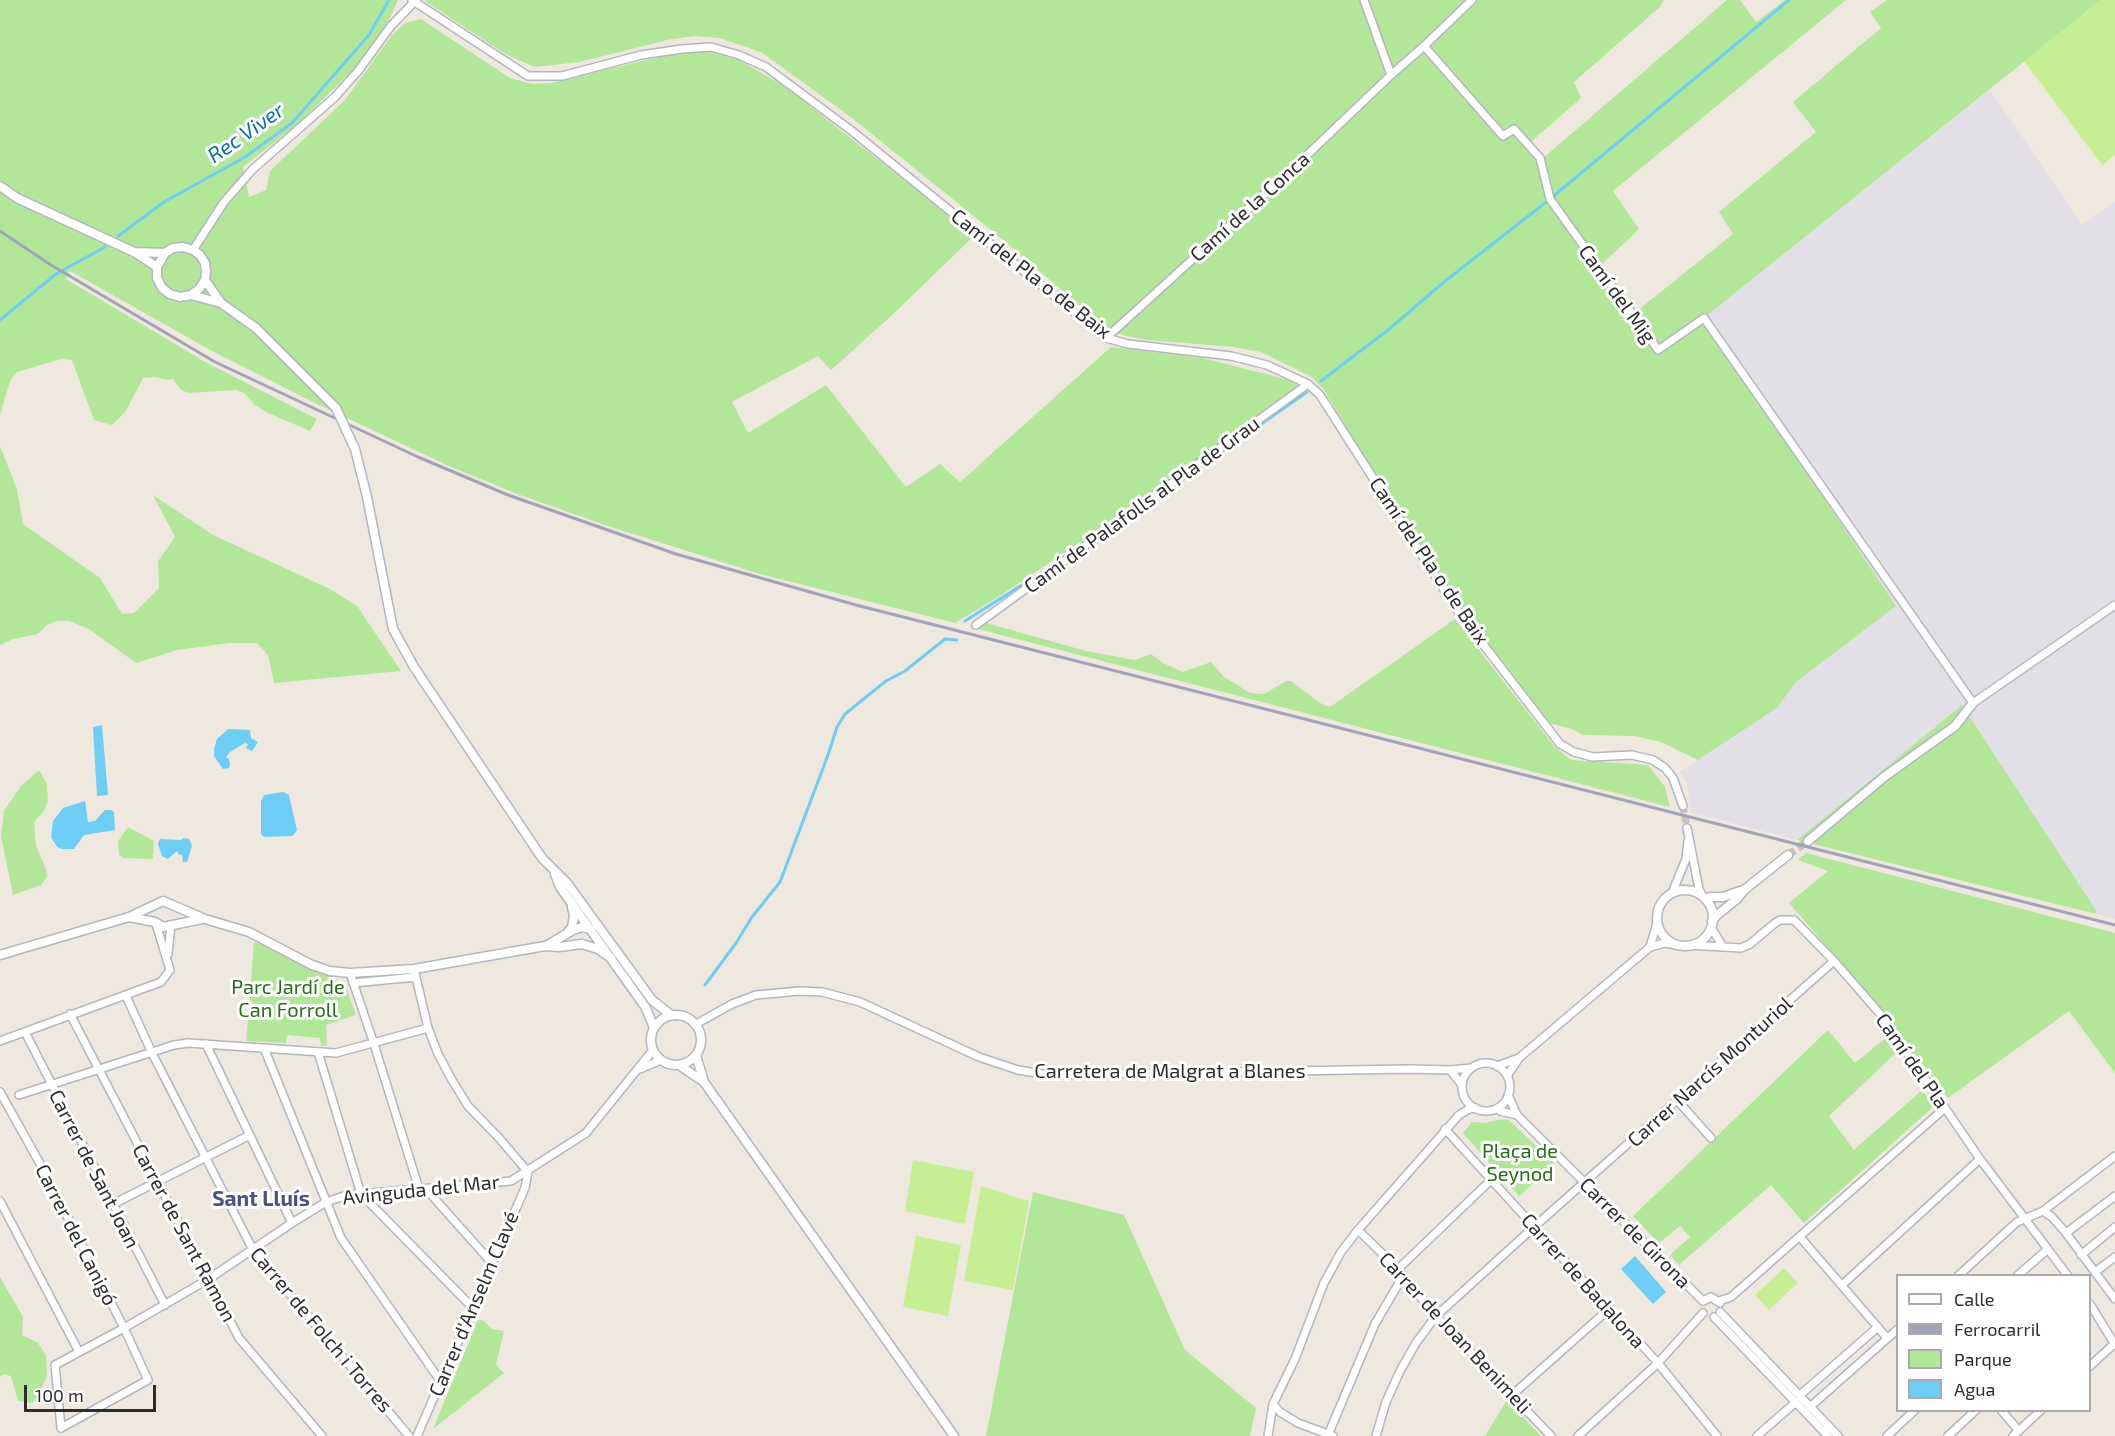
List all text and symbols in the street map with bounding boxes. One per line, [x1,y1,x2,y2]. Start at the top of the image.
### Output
water label: Rec Viver [203,98,289,168]
street label: Camí de la Conca [1185,147,1315,267]
street label: Camí del Pla o de Baix [946,204,1116,344]
street label: Camí del Mig [1573,240,1661,348]
street label: Camí de Palafolls al Pla de Grau [1020,412,1264,598]
street label: Camí del Pla o de Baix [1364,473,1494,649]
park label: Parc Jardí de Can Forroll [231,975,345,1022]
street label: Carrer Narcís Monturiol [1623,992,1797,1152]
street label: Camí del Pla [1870,1009,1954,1113]
street label: Carretera de Malgrat a Blanes [1034,1059,1306,1083]
street label: Carrer de Sant Joan [44,1086,144,1252]
park label: Plaça de Seynod [1482,1139,1558,1186]
street label: Carrer de Sant Ramon [127,1140,241,1326]
street label: Carrer del Canigó [30,1160,122,1310]
street label: Avinguda del Mar [341,1170,501,1210]
street label: Carrer de Girona [1574,1172,1696,1294]
district label: Sant Lluís [212,1186,310,1212]
street label: Carrer d'Anselm Clavé [424,1208,524,1400]
street label: Carrer de Badalona [1516,1208,1650,1354]
street label: Carrer de Folch i Torres [245,1242,397,1418]
street label: Carrer de Joan Benimeli [1374,1247,1536,1419]
legend [1896,1274,2091,1412]
text: Calle [1954,1288,1995,1310]
text: Ferrocarril [1954,1318,2040,1340]
text: Parque [1954,1348,2012,1370]
scale bar [27,1373,159,1411]
text: Agua [1954,1378,1995,1400]
text: 100 m [35,1384,84,1406]

